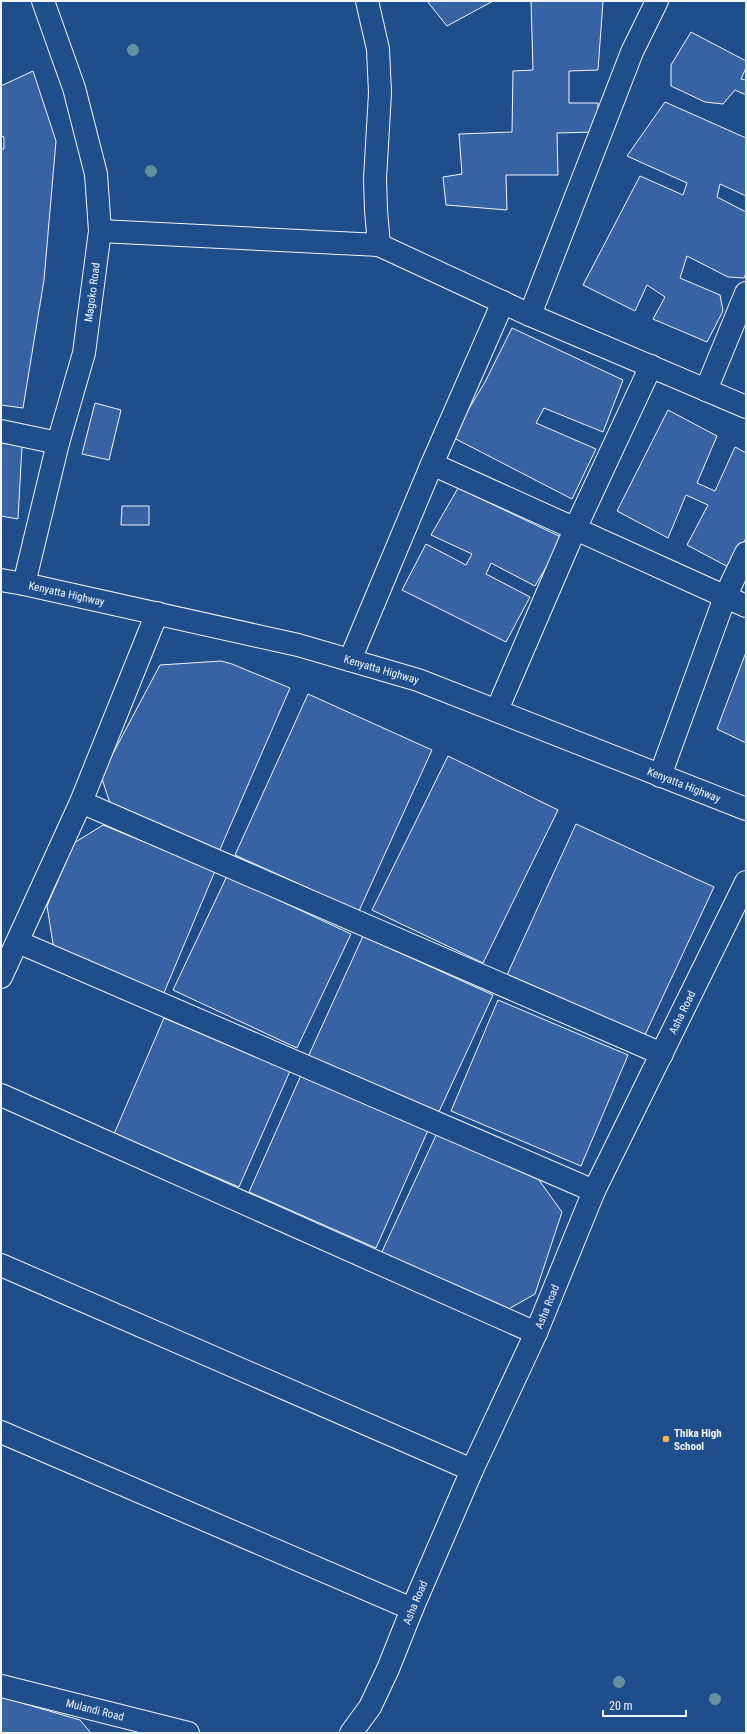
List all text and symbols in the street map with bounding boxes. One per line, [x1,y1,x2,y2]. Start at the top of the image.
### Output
street label: Magoko Road [82,262,103,323]
street label: Kenyatta Highway [27,579,106,609]
street label: Kenyatta Highway [342,653,421,687]
street label: Kenyatta Highway [645,765,723,806]
street label: Asha Road [666,989,698,1036]
street label: Asha Road [532,1283,562,1331]
place label: Thika High School [674,1427,722,1453]
marker: Thika High School [661,1434,671,1444]
street label: Asha Road [400,1579,430,1627]
scale bar [603,1692,686,1718]
street label: Mulandi Road [65,1697,125,1724]
text: 20 m [609,1699,633,1713]

